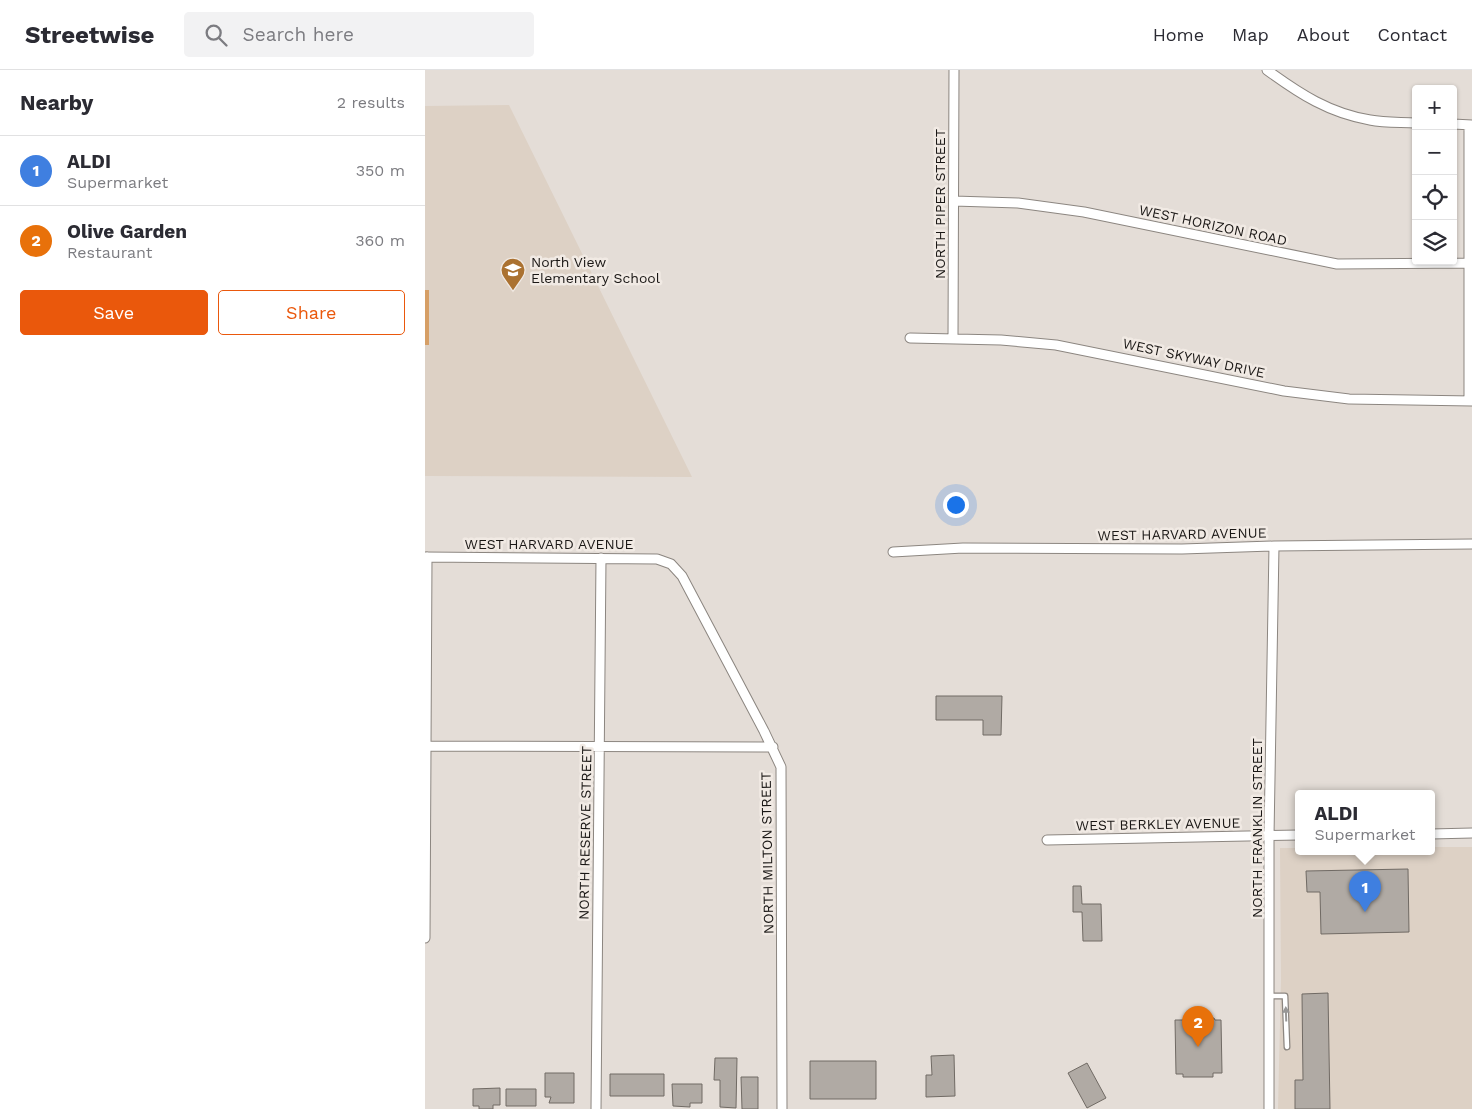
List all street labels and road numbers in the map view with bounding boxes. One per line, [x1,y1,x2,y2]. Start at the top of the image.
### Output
street label: NORTH PIPER STREET [932,128,948,279]
street label: WEST HORIZON ROAD [1138,201,1288,249]
street label: WEST SKYWAY DRIVE [1121,335,1267,381]
street label: WEST HARVARD AVENUE [1097,525,1267,543]
street label: WEST HARVARD AVENUE [464,536,634,552]
street label: NORTH FRANKLIN STREET [1249,737,1265,918]
street label: NORTH RESERVE STREET [575,745,595,920]
street label: NORTH MILTON STREET [758,771,776,934]
street label: WEST BERKLEY AVENUE [1075,815,1241,833]

